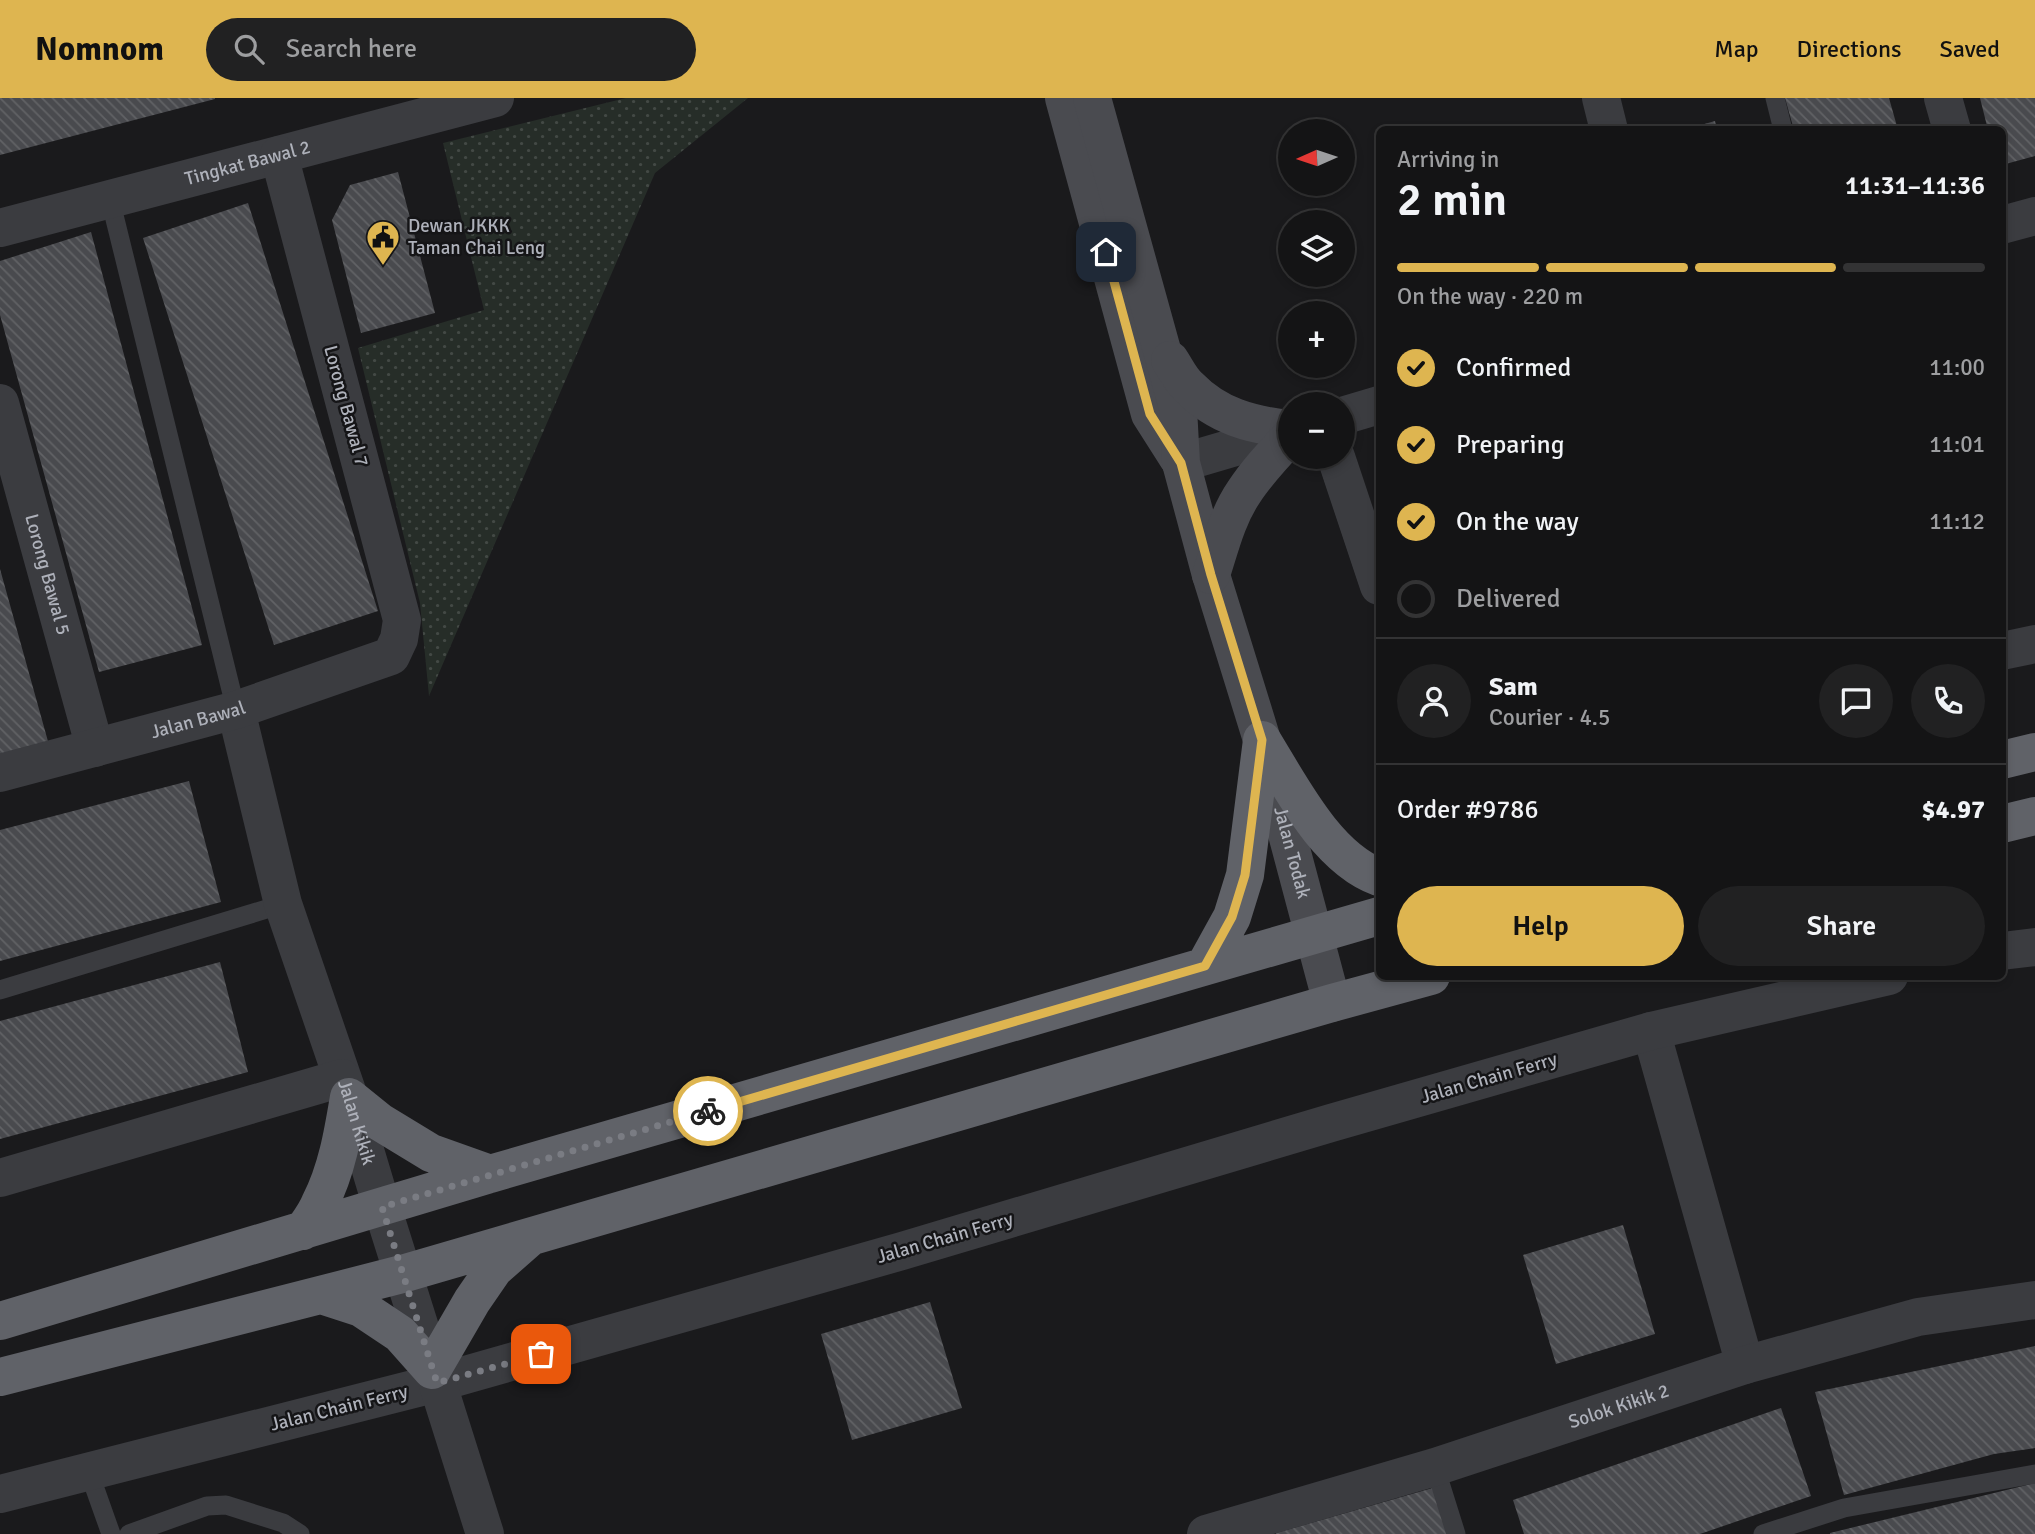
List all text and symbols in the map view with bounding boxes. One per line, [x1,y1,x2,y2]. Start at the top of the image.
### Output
search box [206,18,696,81]
text: Nomnom [35,29,164,70]
icon: search [230,30,268,68]
text: Search here [286,33,417,65]
text: Map [1714,34,1759,64]
text: Directions [1797,34,1902,64]
text: Saved [1940,34,2000,64]
north arrow [1278,119,1354,196]
map controls [1278,119,1355,469]
street label: Tingkat Bawal 2 [182,135,313,191]
text: Arriving in [1397,145,1499,174]
text: 11:31–11:36 [1845,170,1985,202]
text: 2 min [1397,172,1507,228]
button: layers [1278,210,1355,287]
place label: Dewan JKKK Taman Chai Leng [408,214,545,260]
public building icon: Dewan JKKK Taman Chai Leng [364,218,402,267]
pin [1076,222,1136,282]
icon: home [1087,233,1125,271]
text: On the way · 220 m [1397,282,1583,311]
button: + [1278,301,1355,378]
street label: Lorong Bawal 7 [318,343,374,469]
icon: check [1397,349,1435,387]
text: Confirmed [1456,352,1571,384]
text: 11:00 [1929,353,1985,382]
button: − [1278,392,1355,469]
icon: check [1397,426,1435,464]
text: Preparing [1456,429,1564,461]
text: 11:01 [1929,430,1985,459]
icon: check [1397,503,1435,541]
text: On the way [1456,506,1579,538]
text: 11:12 [1929,507,1985,536]
street label: Lorong Bawal 5 [19,511,75,638]
text: Delivered [1456,583,1561,615]
button: person [1397,664,1471,738]
button: chat [1819,664,1893,738]
button: phone [1911,664,1985,738]
text: Sam [1489,671,1538,703]
street label: Jalan Bawal [148,696,249,744]
text: Courier · 4.5 [1489,703,1610,732]
text: Order #9786 [1397,794,1538,826]
text: $4.97 [1921,794,1985,826]
street label: Jalan Todak [1268,804,1316,902]
button: Help [1397,886,1684,966]
button: Share [1698,886,1985,966]
street label: Jalan Chain Ferry [1418,1047,1560,1109]
street label: Jalan Kikik [332,1076,381,1168]
courier [673,1076,743,1146]
icon: bike [689,1092,727,1130]
street label: Jalan Chain Ferry [874,1207,1016,1269]
pin [511,1324,571,1384]
icon: bag [522,1335,560,1373]
street label: Jalan Chain Ferry [268,1379,410,1437]
street label: Solok Kikik 2 [1565,1379,1672,1434]

